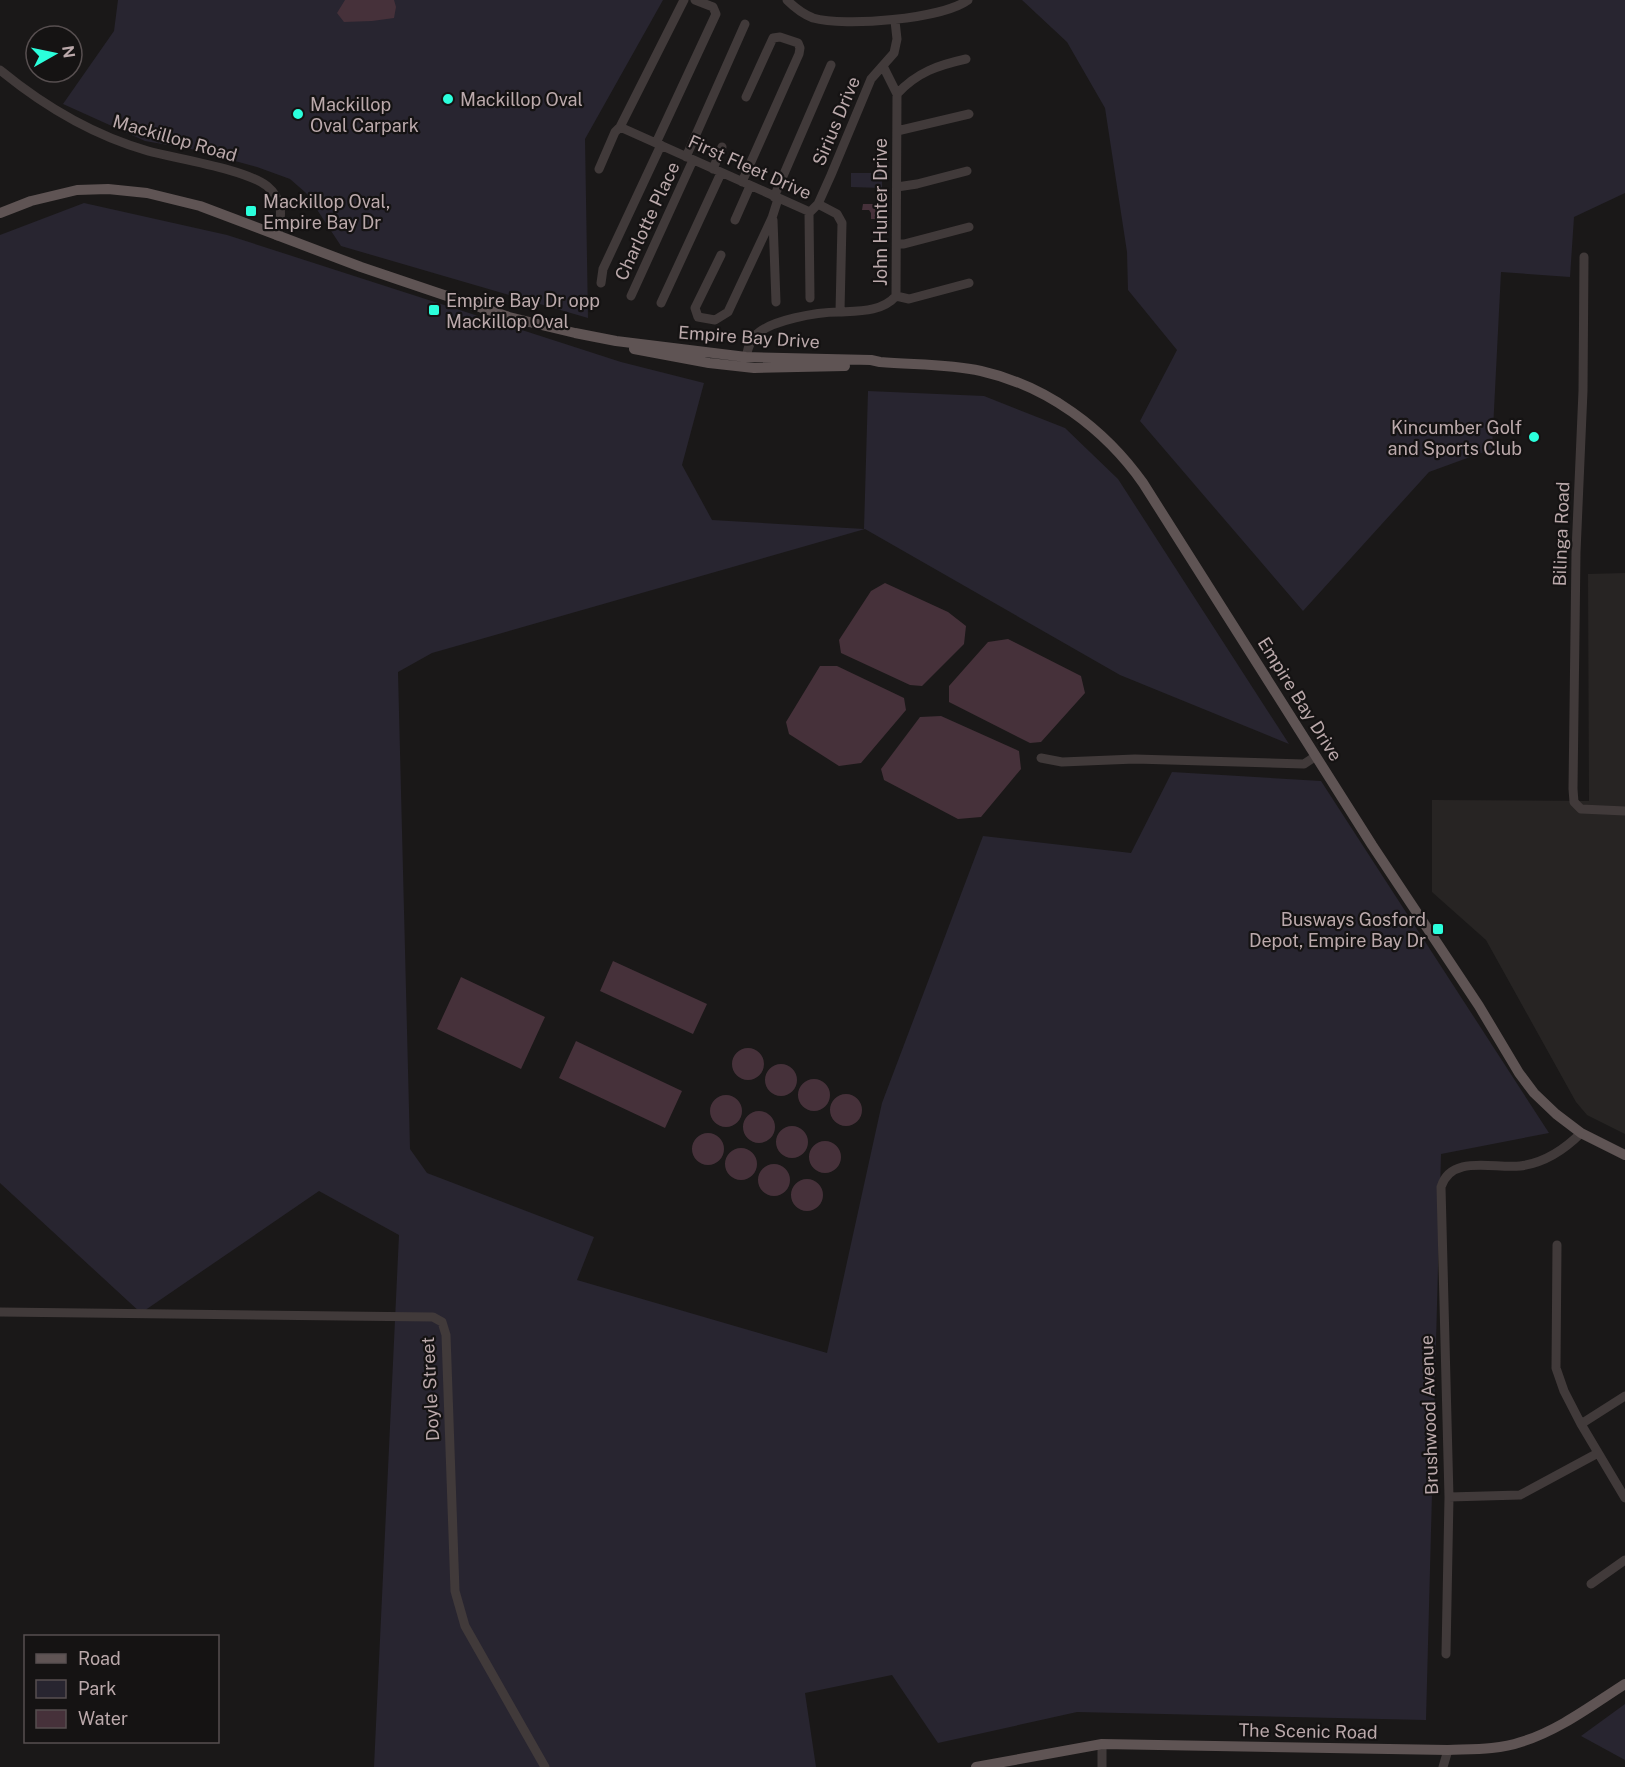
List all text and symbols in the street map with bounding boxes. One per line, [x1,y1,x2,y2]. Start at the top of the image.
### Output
north arrow [24,24,84,84]
text: N [58,44,79,59]
street label: Sirius Drive [808,73,864,169]
place label: Mackillop Oval [460,89,583,110]
marker: Mackillop Oval [441,92,455,106]
place label: Mackillop Oval Carpark [310,94,419,136]
marker: Mackillop Oval Carpark [291,107,305,121]
street label: Mackillop Road [111,110,239,166]
street label: First Fleet Drive [685,130,815,204]
street label: John Hunter Drive [870,138,891,286]
street label: Charlotte Place [610,158,684,284]
place label: Mackillop Oval, Empire Bay Dr [263,191,390,233]
marker: Mackillop Oval, Empire Bay Dr [244,204,258,218]
place label: Empire Bay Dr opp Mackillop Oval [446,290,600,332]
marker: Empire Bay Dr opp Mackillop Oval [427,303,441,317]
street label: Empire Bay Drive [677,322,821,352]
place label: Kincumber Golf and Sports Club [1388,417,1522,459]
marker: Kincumber Golf and Sports Club [1527,430,1541,444]
street label: Bilinga Road [1549,481,1573,587]
street label: Empire Bay Drive [1254,633,1346,765]
place label: Busways Gosford Depot, Empire Bay Dr [1249,909,1426,951]
marker: Busways Gosford Depot, Empire Bay Dr [1431,922,1445,936]
street label: Brushwood Avenue [1416,1335,1442,1495]
street label: Doyle Street [417,1336,443,1442]
legend [24,1635,219,1743]
text: Road [78,1648,121,1669]
text: Park [78,1678,116,1699]
text: Water [78,1708,128,1729]
street label: The Scenic Road [1238,1719,1378,1743]

